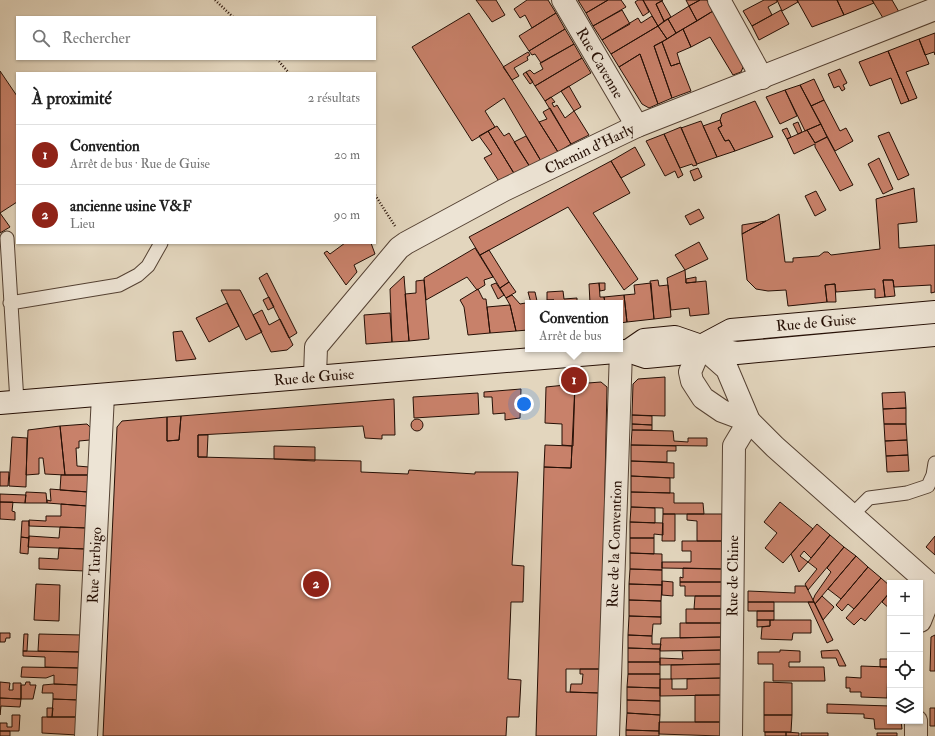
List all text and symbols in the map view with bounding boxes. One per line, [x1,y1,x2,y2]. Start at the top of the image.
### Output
search box [16,16,376,60]
street label: Rue Cavenne [571,24,628,102]
icon: search [30,27,52,49]
text: Rechercher [62,29,130,48]
text: À proximité [32,88,112,109]
text: 2 résultats [308,90,360,106]
street label: Chemin d'Harly [542,120,638,179]
text: Convention [70,137,140,156]
text: 1 [43,147,47,163]
text: 20 m [334,147,360,163]
text: Arrêt de bus · Rue de Guise [70,156,210,172]
text: ancienne usine V&F [70,197,192,216]
text: 2 [42,207,48,223]
text: 90 m [334,207,360,223]
text: Lieu [70,216,95,232]
popup [525,300,623,352]
text: Convention [539,309,609,328]
street label: Rue de Guise [775,310,857,336]
text: Arrêt de bus [539,328,602,344]
street label: Rue de Guise [273,365,355,390]
pin: 1 [561,365,587,395]
your location [514,394,534,414]
street label: Rue de la Convention [603,480,627,608]
street label: Rue Turbigo [84,526,106,604]
street label: Rue de Chine [723,535,743,617]
pin: 2 [303,569,329,599]
map controls [887,580,923,724]
button: + [887,580,923,616]
button: − [887,616,923,652]
button: locate [887,652,923,688]
button: layers [887,688,923,724]

